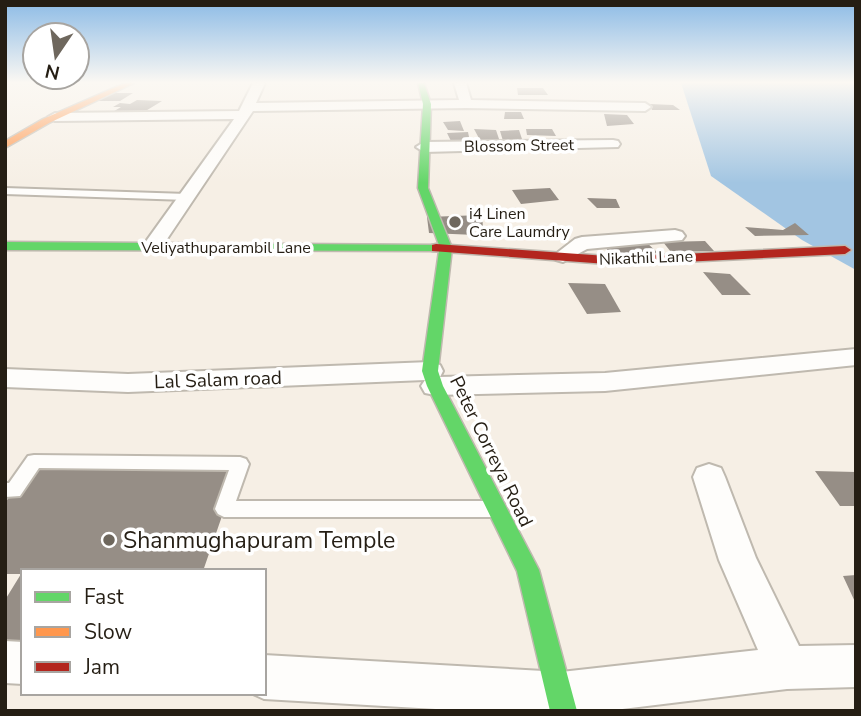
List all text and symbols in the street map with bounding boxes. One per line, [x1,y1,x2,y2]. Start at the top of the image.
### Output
north arrow [21,21,91,91]
text: N [43,57,62,86]
street label: Blossom Street [464,134,575,158]
place label: i4 Linen Care Laumdry [469,203,571,243]
marker: i4 Linen Care Laumdry [447,214,463,230]
street label: Veliyathuparambil Lane [140,237,311,259]
street label: Nikathil Lane [599,245,693,271]
street label: Lal Salam road [154,365,282,395]
street label: Peter Correya Road [443,372,539,531]
place label: Shanmughapuram Temple [123,525,395,556]
marker: Shanmughapuram Temple [101,532,117,548]
legend [21,569,266,695]
text: Fast [84,583,124,611]
text: Slow [84,618,133,646]
text: Jam [83,653,120,681]

